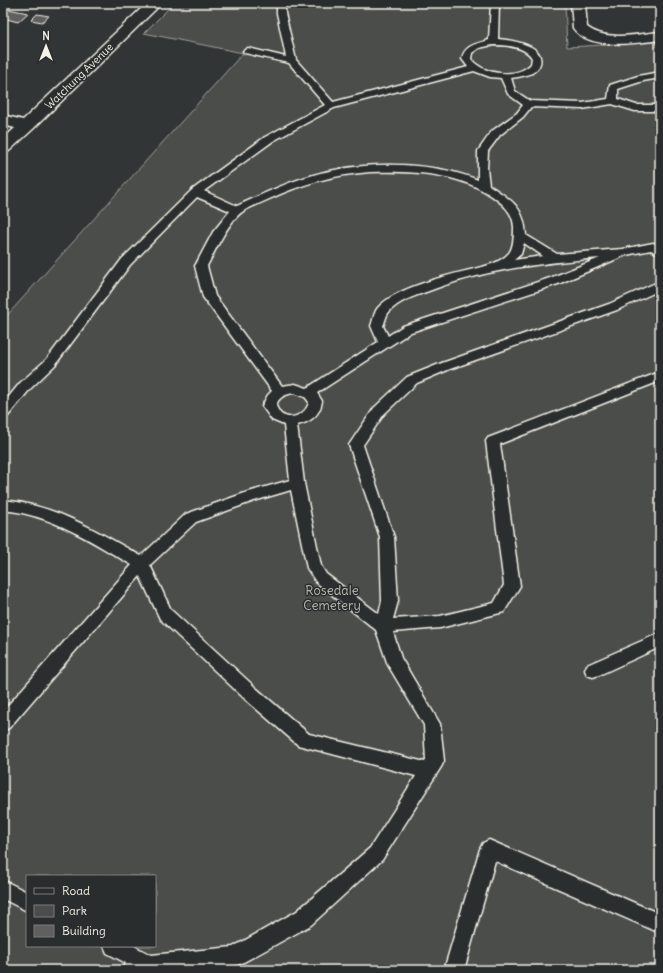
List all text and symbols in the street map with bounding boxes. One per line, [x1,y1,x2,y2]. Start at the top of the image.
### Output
north arrow [26,26,66,66]
text: N [42,29,50,43]
street label: Watchung Avenue [42,40,116,112]
park label: Rosedale Cemetery [303,582,361,614]
legend [26,875,156,947]
text: Road [62,883,90,898]
text: Park [62,903,87,918]
text: Building [62,923,106,938]

